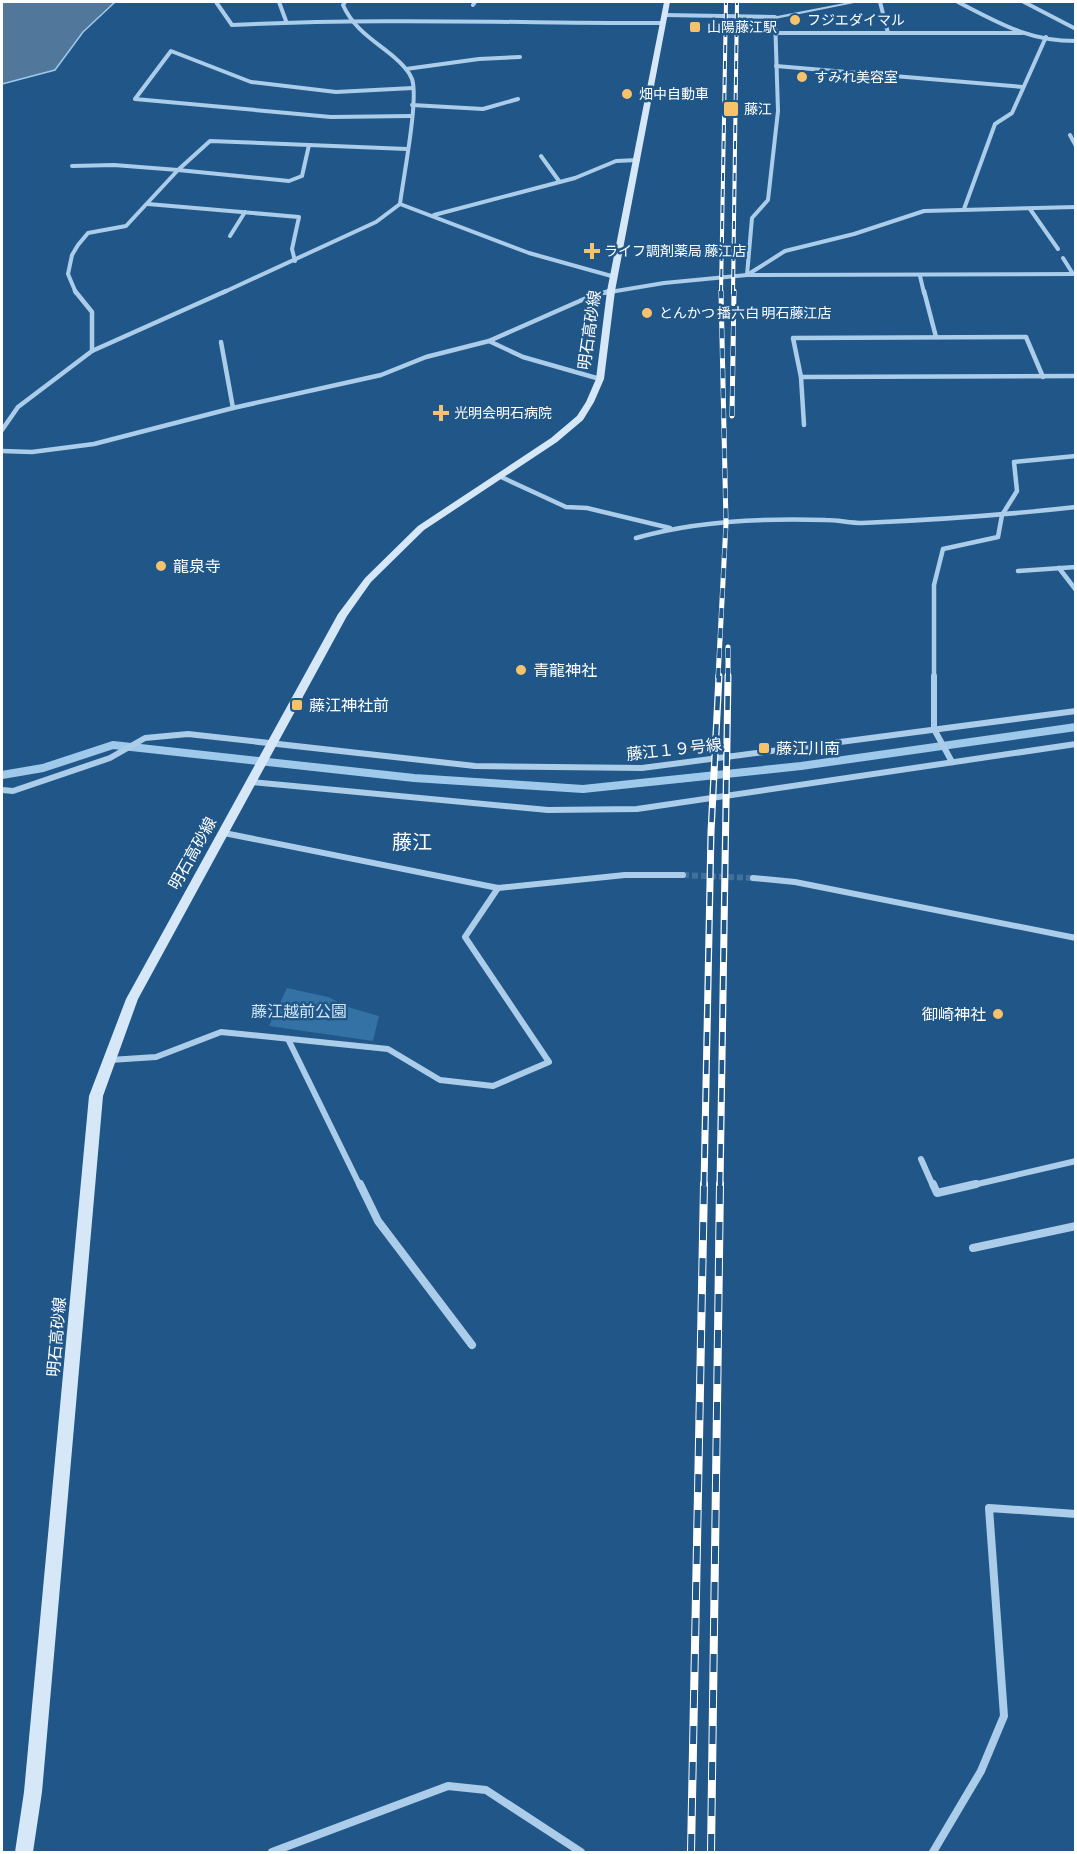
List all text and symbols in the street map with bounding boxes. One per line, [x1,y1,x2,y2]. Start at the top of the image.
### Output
place label: フジエダイマル [807,12,905,29]
marker: フジエダイマル [788,13,802,27]
place label: 山陽藤江駅 [707,19,777,36]
marker: 山陽藤江駅 [688,20,702,34]
place label: すみれ美容室 [814,69,898,86]
marker: すみれ美容室 [795,70,809,84]
place label: 畑中自動車 [639,86,709,103]
marker: 畑中自動車 [620,87,634,101]
marker: 藤江 [722,100,740,118]
place label: 藤江 [744,101,772,118]
place label: ライフ調剤薬局 藤江店 [604,243,746,260]
marker: ライフ調剤薬局 藤江店 [585,244,599,258]
street label: 明石高砂線 [576,289,605,371]
place label: とんかつ 播六白 明石藤江店 [659,305,831,322]
marker: とんかつ 播六白 明石藤江店 [640,306,654,320]
marker: 光明会明石病院 [432,404,450,422]
place label: 光明会明石病院 [454,405,552,422]
place label: 龍泉寺 [173,558,221,577]
marker: 龍泉寺 [154,559,168,573]
place label: 青龍神社 [533,662,597,681]
marker: 青龍神社 [514,663,528,677]
place label: 藤江神社前 [309,697,389,716]
marker: 藤江神社前 [290,698,304,712]
street label: 藤江１９号線 [625,736,723,765]
place label: 藤江川南 [776,740,840,759]
marker: 藤江川南 [757,741,771,755]
street label: 明石高砂線 [166,814,221,893]
district label: 藤江 [392,831,432,855]
park label: 藤江越前公園 [251,1003,347,1022]
place label: 御崎神社 [922,1006,986,1025]
marker: 御崎神社 [991,1007,1005,1021]
street label: 明石高砂線 [45,1296,70,1378]

